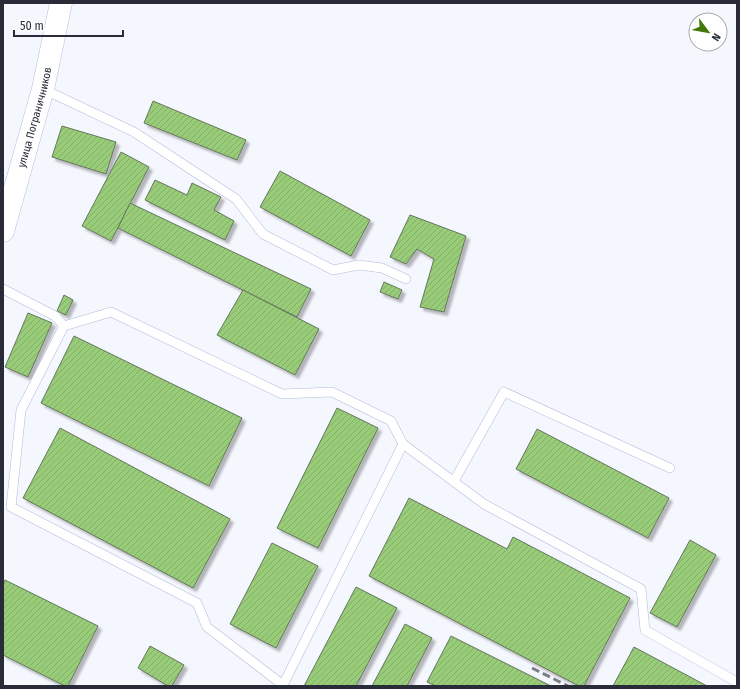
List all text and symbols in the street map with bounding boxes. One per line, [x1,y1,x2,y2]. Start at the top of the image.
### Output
scale bar [14,12,123,38]
north arrow [688,12,728,52]
text: 50 m [20,19,44,33]
text: N [709,31,723,43]
street label: улица Пограничников [15,66,54,169]

